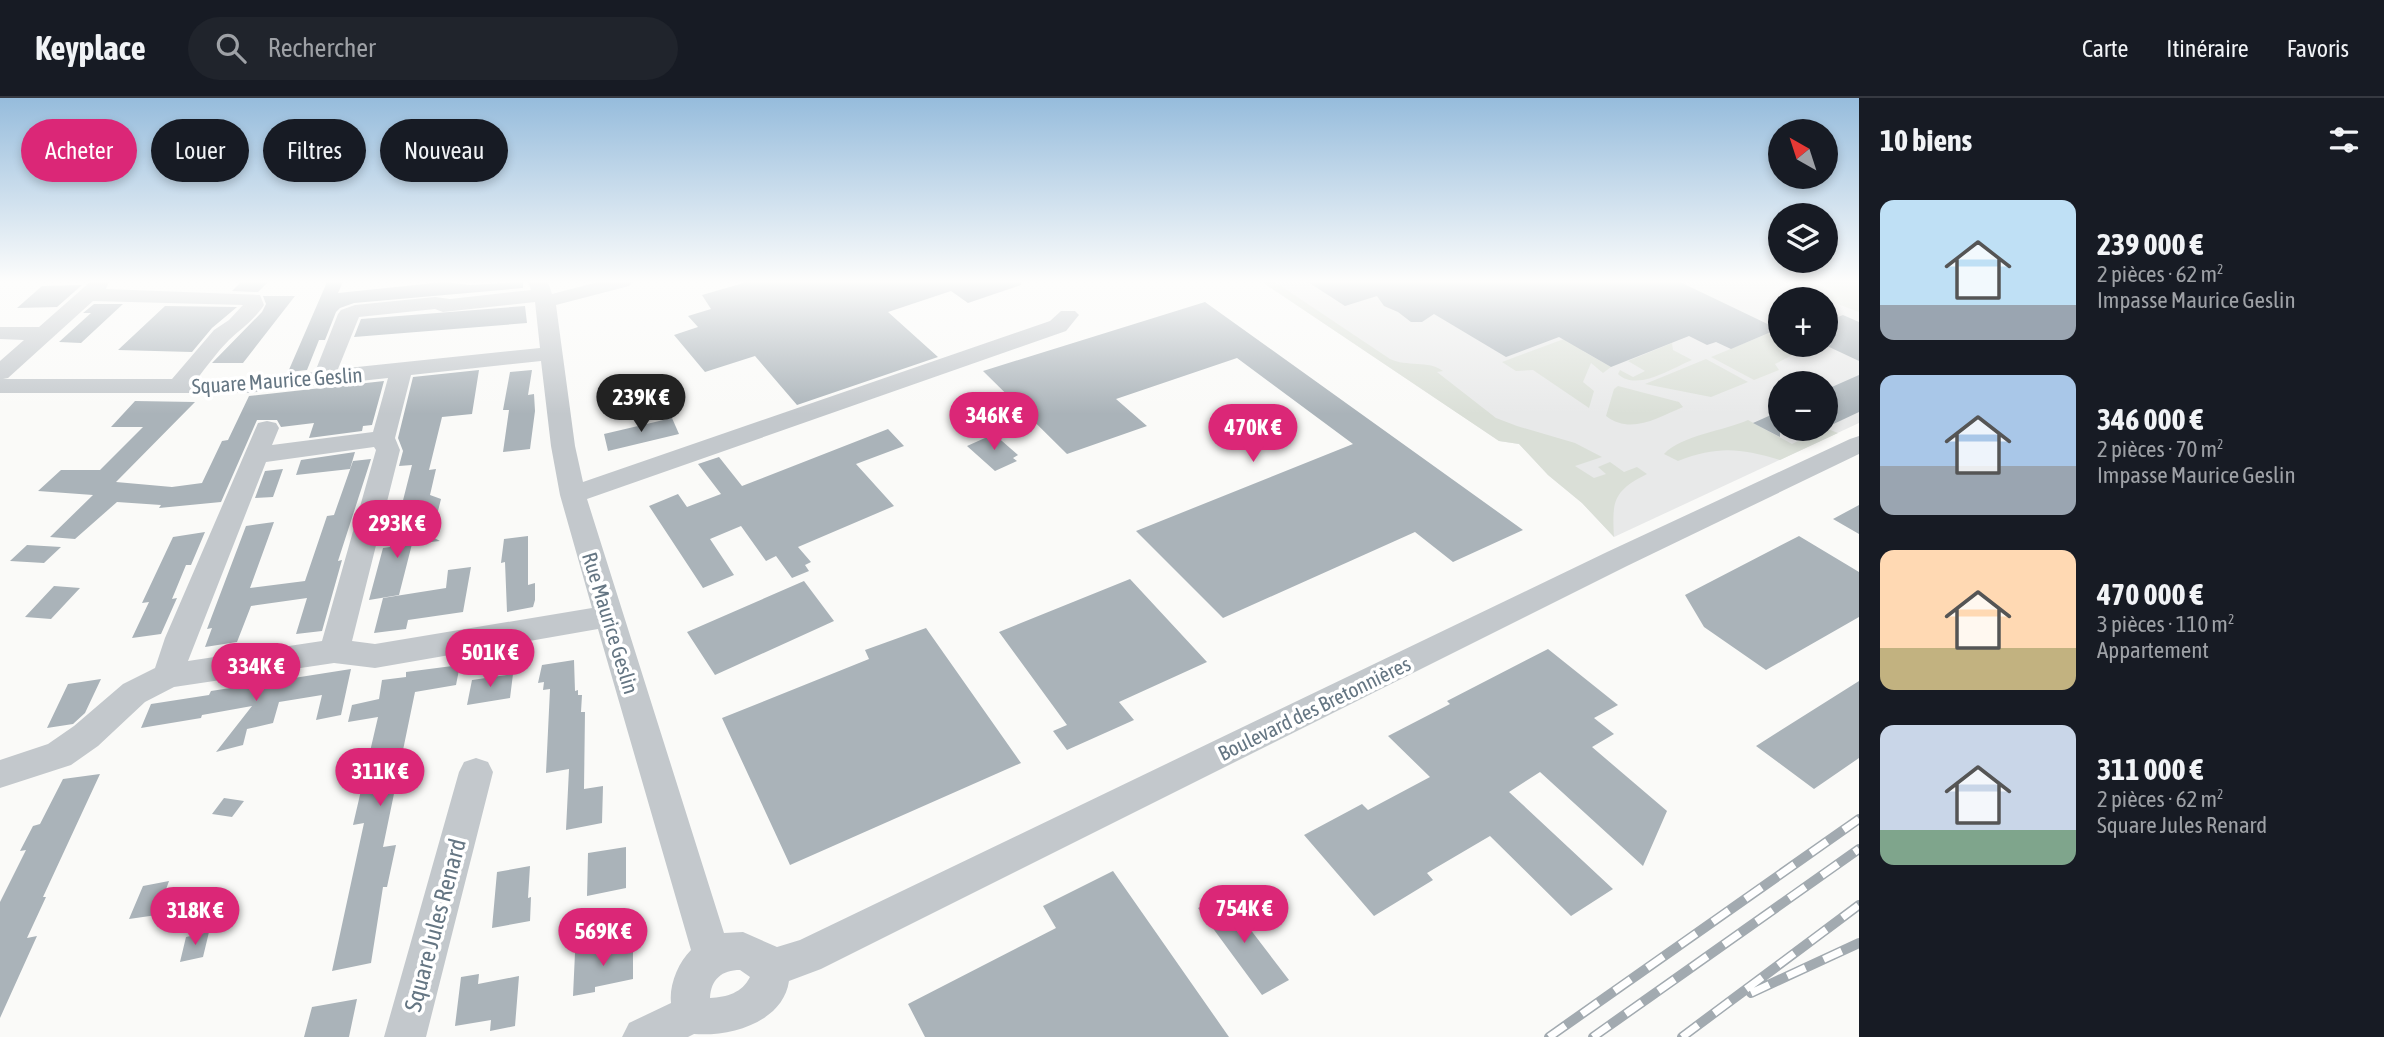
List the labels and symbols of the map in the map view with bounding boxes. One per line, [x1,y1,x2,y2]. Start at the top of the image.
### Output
north arrow [1768,119,1838,189]
street label: Square Maurice Geslin [191,362,363,398]
pin: 239K € [584,374,698,434]
pin: 346K € [937,392,1051,452]
pin: 470K € [1196,404,1310,464]
pin: 293K € [340,500,454,560]
street label: Rue Maurice Geslin [578,549,644,697]
pin: 501K € [433,630,547,689]
pin: 334K € [199,644,313,703]
street label: Boulevard des Bretonnières [1214,651,1414,765]
pin: 311K € [323,748,437,808]
street label: Square Jules Renard [399,836,471,1014]
pin: 754K € [1187,886,1301,945]
pin: 318K € [138,888,252,947]
pin: 569K € [546,908,660,968]

